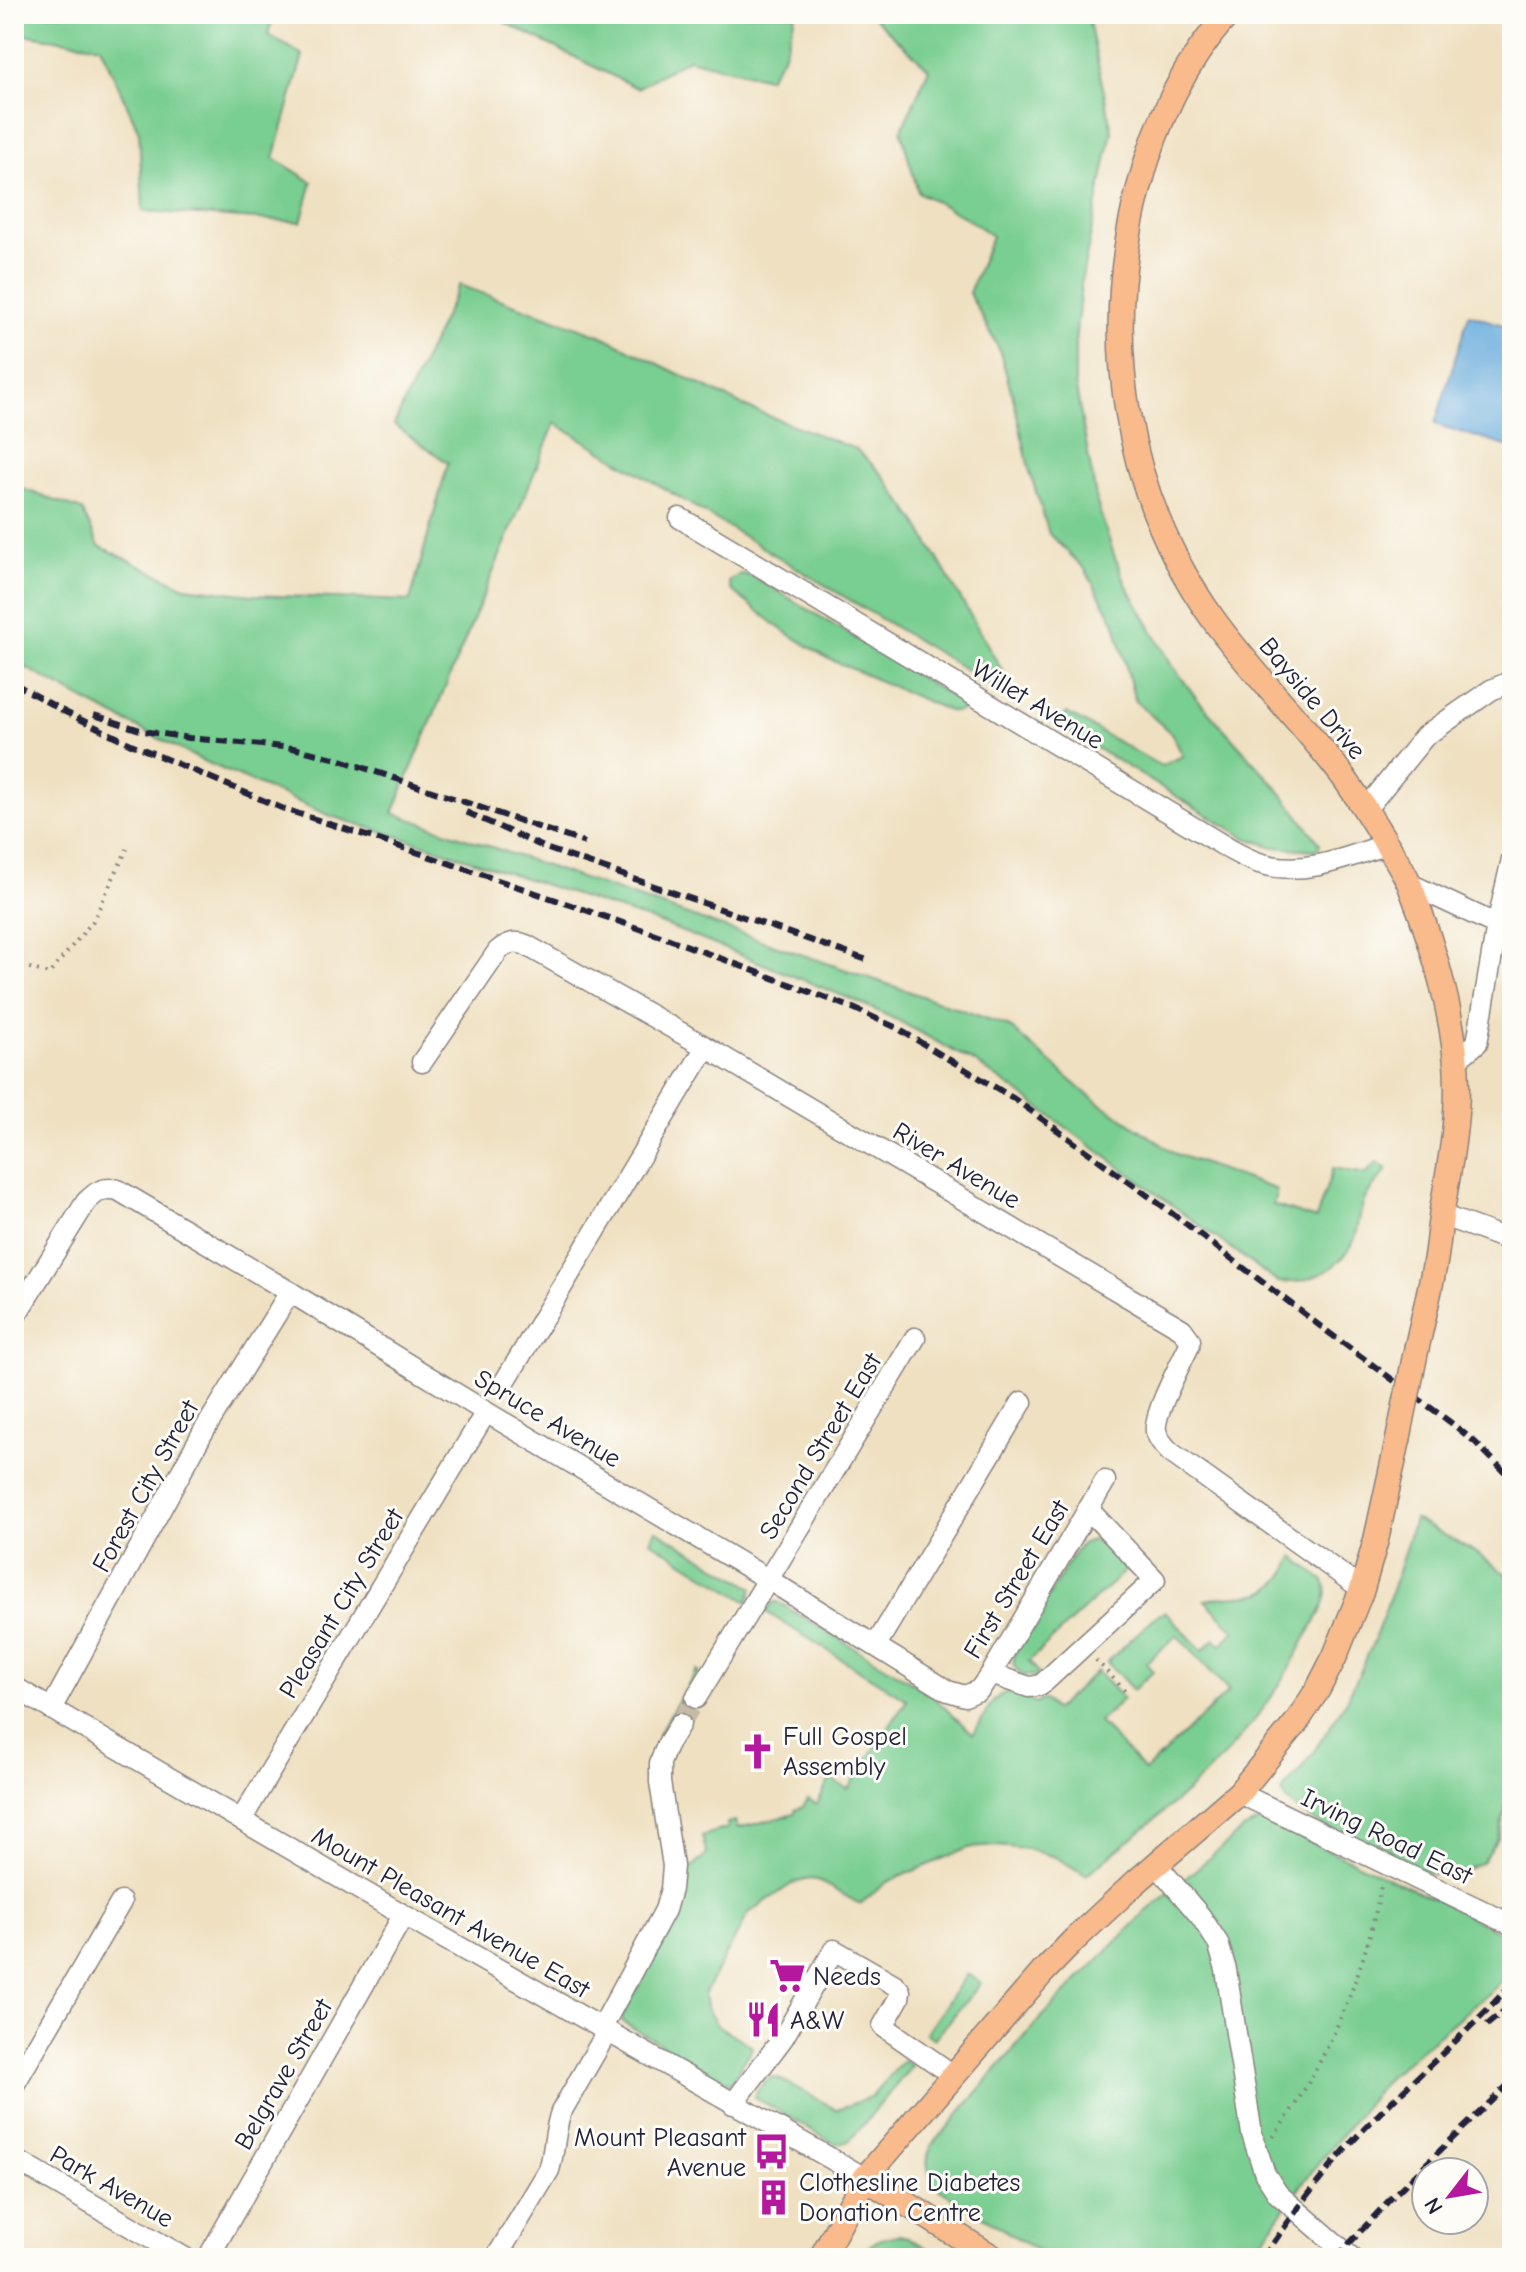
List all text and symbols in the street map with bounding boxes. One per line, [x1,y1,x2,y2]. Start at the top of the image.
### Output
street label: Bayside Drive [1253,632,1372,765]
street label: Willet Avenue [966,654,1109,756]
street label: River Avenue [887,1116,1025,1216]
street label: Second Street East [753,1347,889,1545]
street label: Spruce Avenue [469,1363,626,1474]
street label: Forest City Street [86,1394,206,1578]
street label: First Street East [958,1494,1077,1664]
street label: Pleasant City Street [273,1502,411,1704]
place label: Full Gospel Assembly [783,1722,907,1782]
church icon: Full Gospel Assembly [738,1732,776,1770]
street label: Irving Road East [1296,1783,1478,1892]
street label: Mount Pleasant Avenue East [306,1821,596,2006]
supermarket icon: Needs [768,1957,806,1995]
place label: Needs [813,1962,881,1992]
street label: Belgrave Street [229,1992,340,2155]
restaurant icon: A&W [745,2001,783,2039]
place label: A&W [790,2006,845,2036]
place label: Mount Pleasant Avenue [574,2123,748,2183]
bus stop icon: Mount Pleasant Avenue [753,2133,791,2171]
street label: Park Avenue [44,2139,179,2234]
north arrow [1410,2156,1490,2236]
place label: Clothesline Diabetes Donation Centre [799,2168,1020,2228]
building icon: Clothesline Diabetes Donation Centre [754,2178,792,2216]
text: N [1419,2193,1449,2219]

